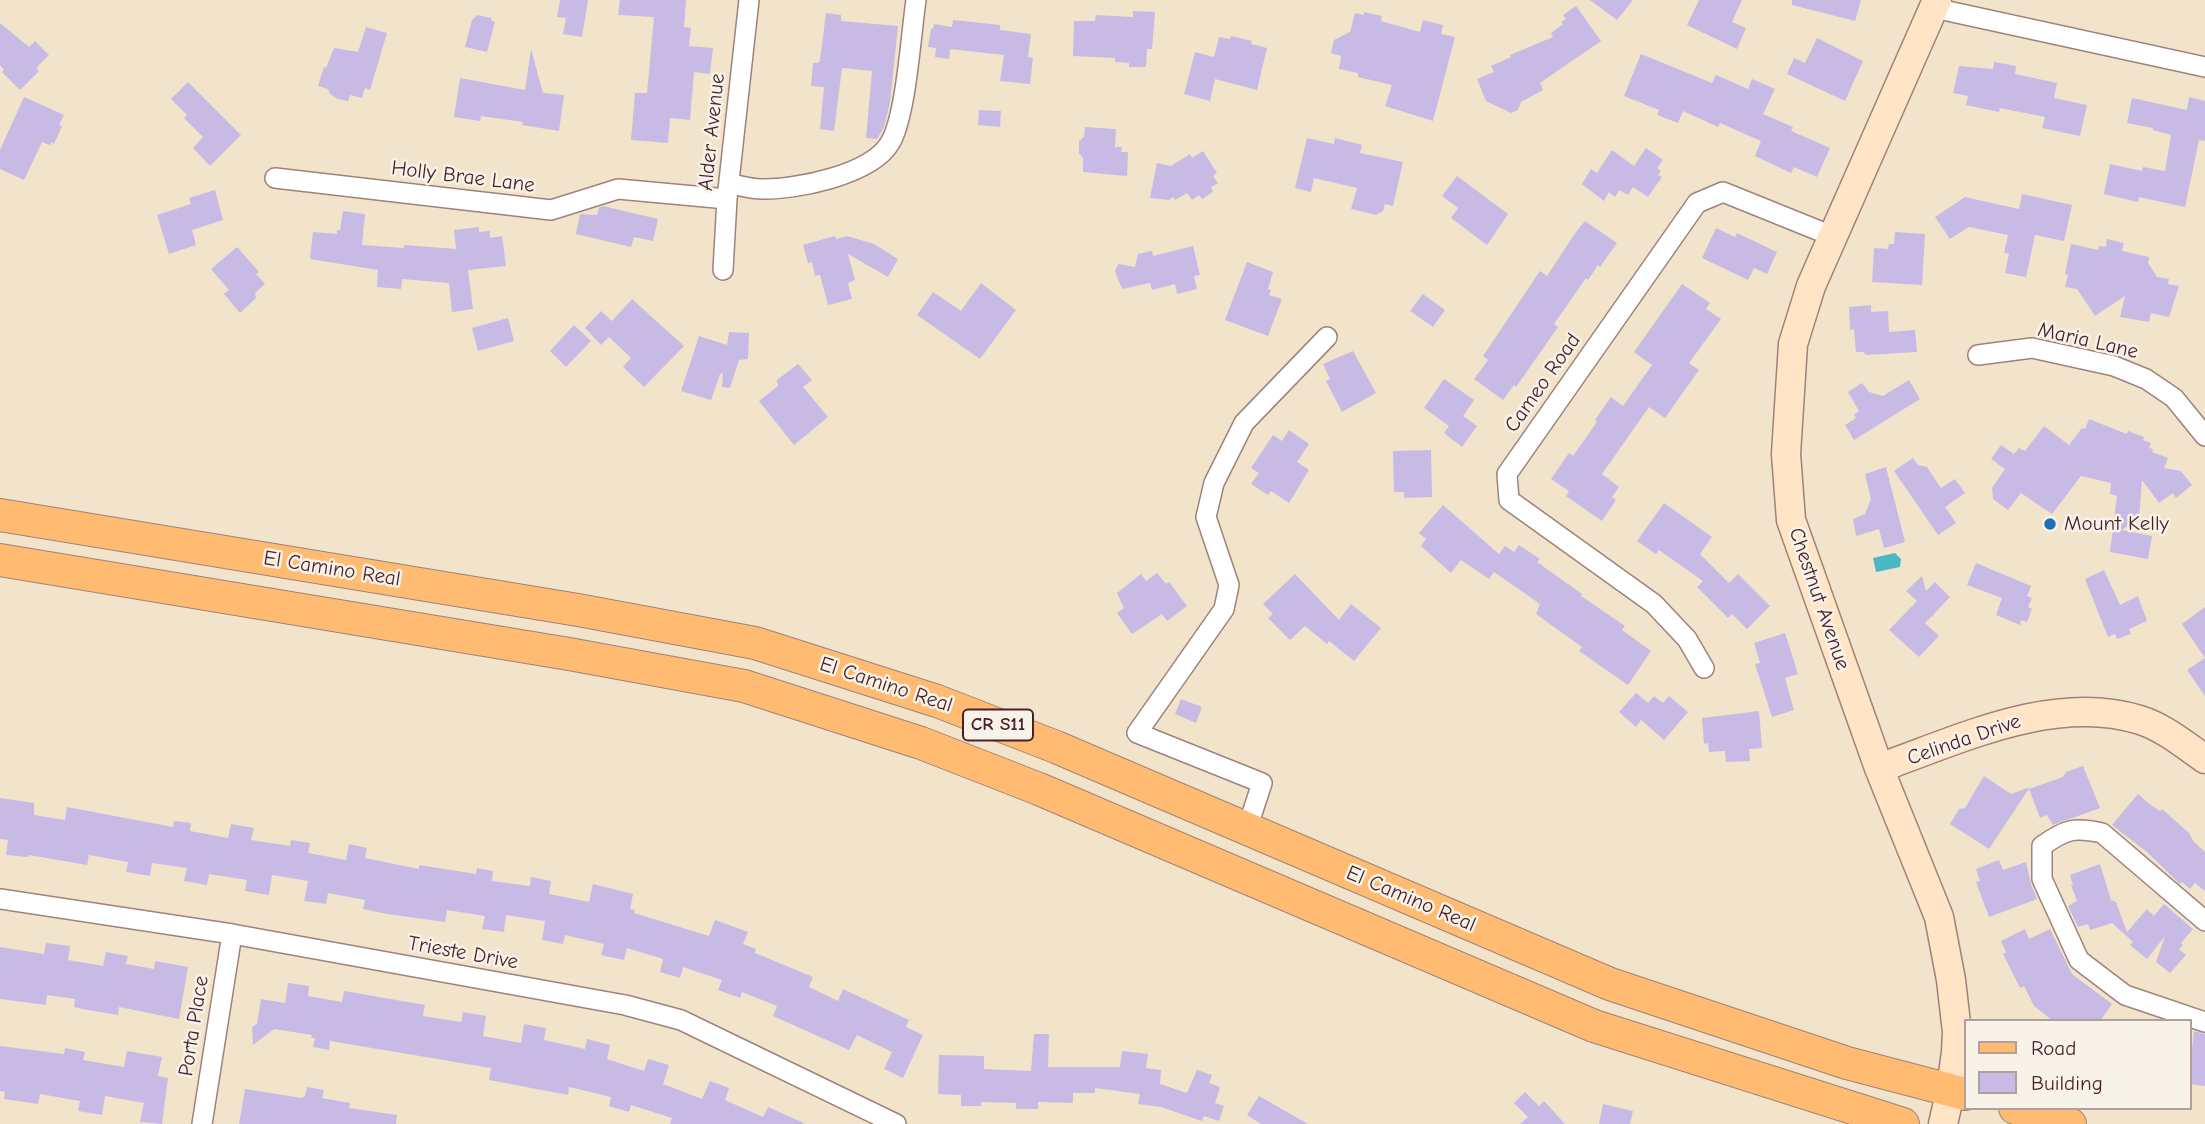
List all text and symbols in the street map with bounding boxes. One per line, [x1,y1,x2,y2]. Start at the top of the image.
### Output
street label: Alder Avenue [693,72,731,192]
street label: Holly Brae Lane [390,156,536,198]
street label: Maria Lane [2035,317,2141,365]
street label: Cameo Road [1500,329,1586,437]
place label: Mount Kelly [2064,511,2169,537]
marker: Mount Kelly [2042,516,2058,532]
street label: Chestnut Avenue [1783,525,1855,673]
street label: El Camino Real [262,546,402,592]
street label: El Camino Real [816,652,956,718]
street label: Celinda Drive [1904,709,2024,771]
road number: CR S11 [963,710,1033,740]
street label: El Camino Real [1343,860,1479,938]
street label: Trieste Drive [406,931,520,975]
street label: Porta Place [174,974,214,1078]
legend [1964,1019,2191,1110]
text: Road [2031,1036,2076,1060]
text: Building [2031,1071,2103,1095]

